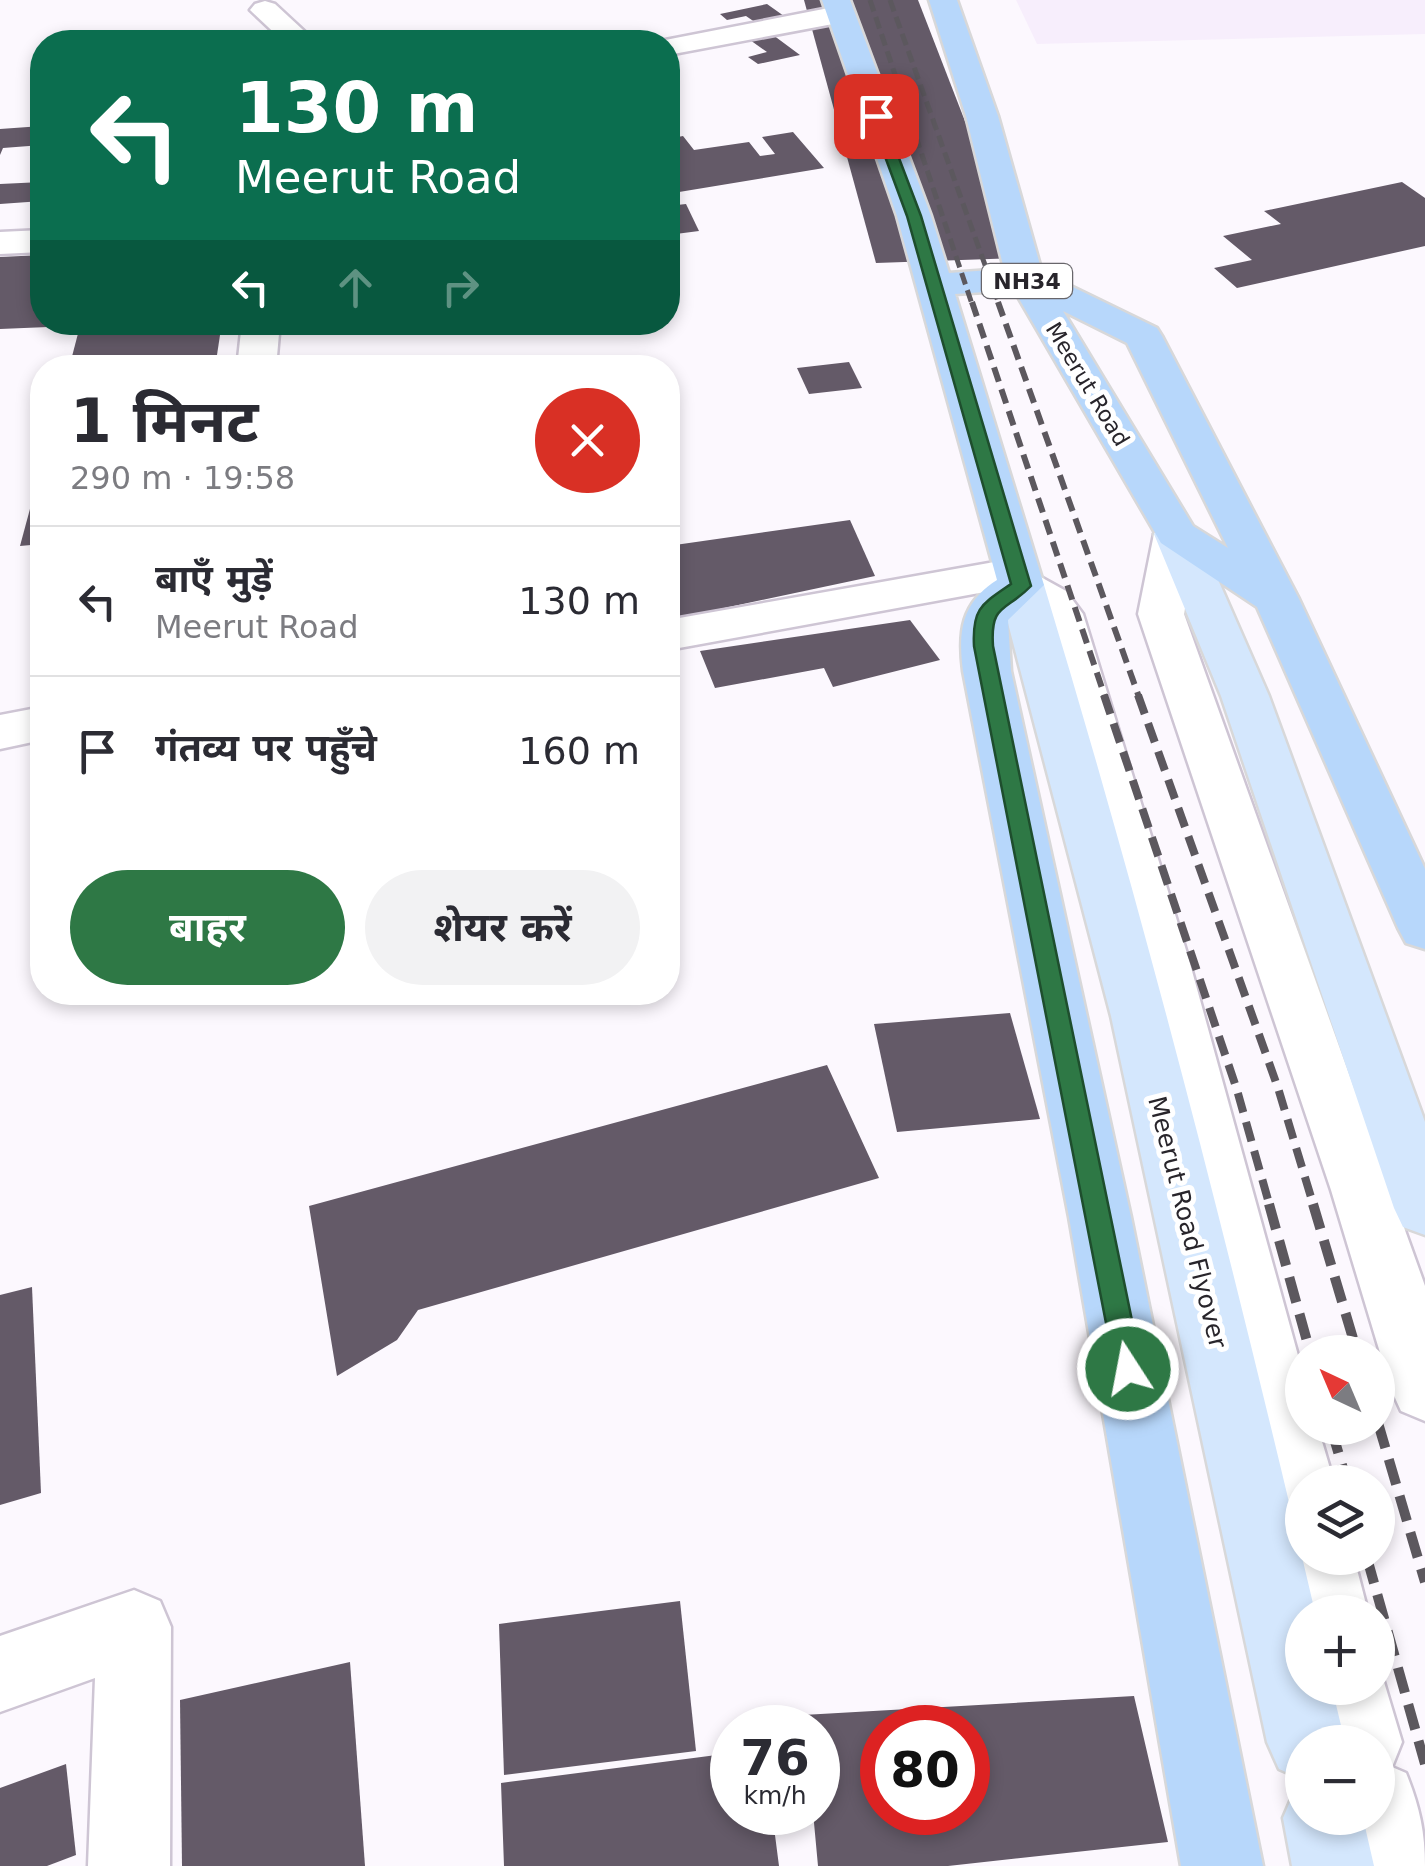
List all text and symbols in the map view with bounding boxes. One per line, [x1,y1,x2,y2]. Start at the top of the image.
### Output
text: 130 m [235,67,478,149]
icon: left [70,70,200,200]
pin [834,74,919,159]
icon: arrive [849,89,904,144]
text: Meerut Road [235,151,521,204]
icon: left [223,260,278,315]
icon: ahead [328,260,383,315]
icon: right [433,260,488,315]
road number: NH34 [982,264,1072,298]
street label: Meerut Road [1041,318,1134,451]
text: 1 मिनट [70,386,259,456]
button: close [535,388,640,493]
text: 290 m · 19:58 [70,459,295,497]
text: बाएँ मुड़ें [155,557,272,601]
icon: left [70,574,125,629]
text: 130 m [518,579,640,623]
text: Meerut Road [155,608,358,646]
icon: arrive [70,724,125,779]
text: गंतव्य पर पहुँचे [155,726,377,770]
text: 160 m [518,729,640,773]
button: बाहर [70,870,345,985]
button: शेयर करें [365,870,640,985]
street label: Meerut Road Flyover [1142,1093,1233,1352]
position arrow [1076,1317,1180,1421]
north arrow [1285,1335,1395,1445]
map controls [1285,1335,1395,1835]
button: layers [1285,1465,1395,1575]
button: + [1285,1595,1395,1705]
speed limit sign: 80 [860,1705,990,1835]
button: − [1285,1725,1395,1835]
text: 76 [740,1729,810,1787]
text: km/h [743,1781,807,1810]

